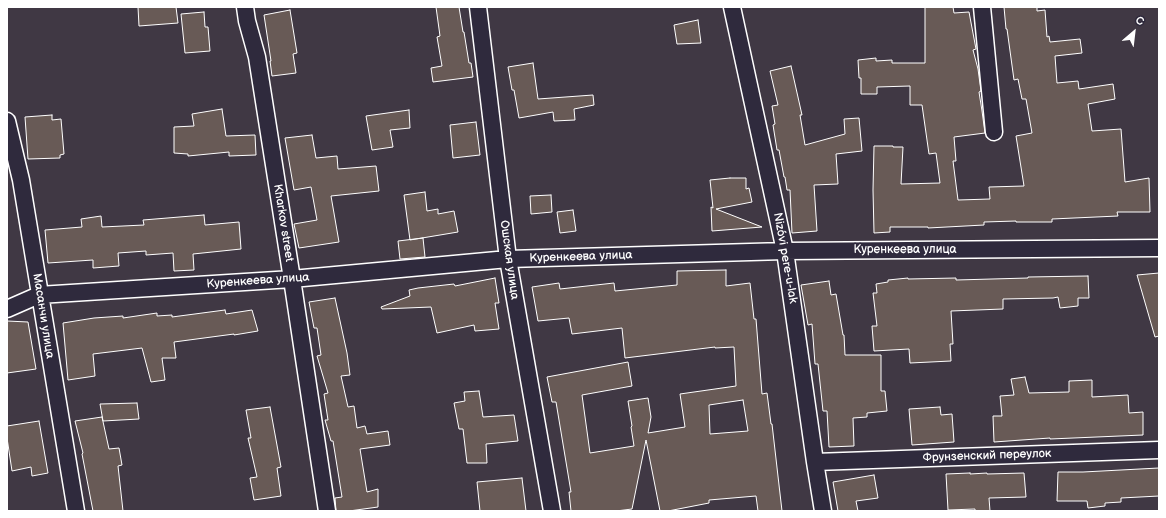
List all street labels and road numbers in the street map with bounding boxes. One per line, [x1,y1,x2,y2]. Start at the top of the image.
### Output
street label: Kharkov street [270,183,296,263]
street label: Nizóvi pere-u-lak [770,211,800,305]
street label: Ошская улица [496,219,522,301]
street label: Куренкеева улица [853,243,957,257]
street label: Куренкеева улица [529,248,633,266]
street label: Куренкеева улица [206,270,310,292]
street label: Масанчи улица [29,272,57,360]
street label: Фрунзенский переулок [922,447,1052,465]

